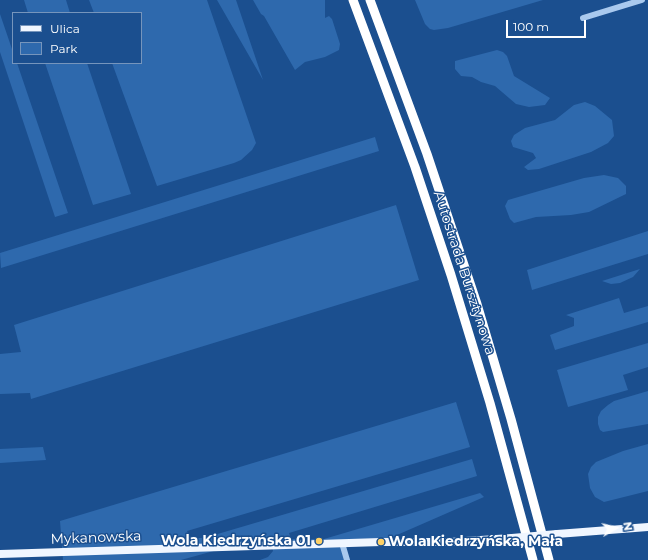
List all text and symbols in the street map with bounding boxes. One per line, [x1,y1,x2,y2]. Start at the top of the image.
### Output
legend [12,12,142,64]
scale bar [508,12,588,38]
text: 100 m [513,19,549,34]
text: Ulica [50,21,80,36]
text: Park [50,41,77,56]
street label: Autostrada Bursztynowa [430,189,498,357]
north arrow [596,508,636,548]
text: N [620,521,635,532]
street label: Mykanowska [50,528,142,548]
place label: Wola Kiedrzyńska 01 [161,533,311,549]
place label: Wola Kiedrzyńska, Mała [389,534,563,550]
marker: Wola Kiedrzyńska 01 [314,536,324,546]
marker: Wola Kiedrzyńska, Mała [376,537,386,547]

